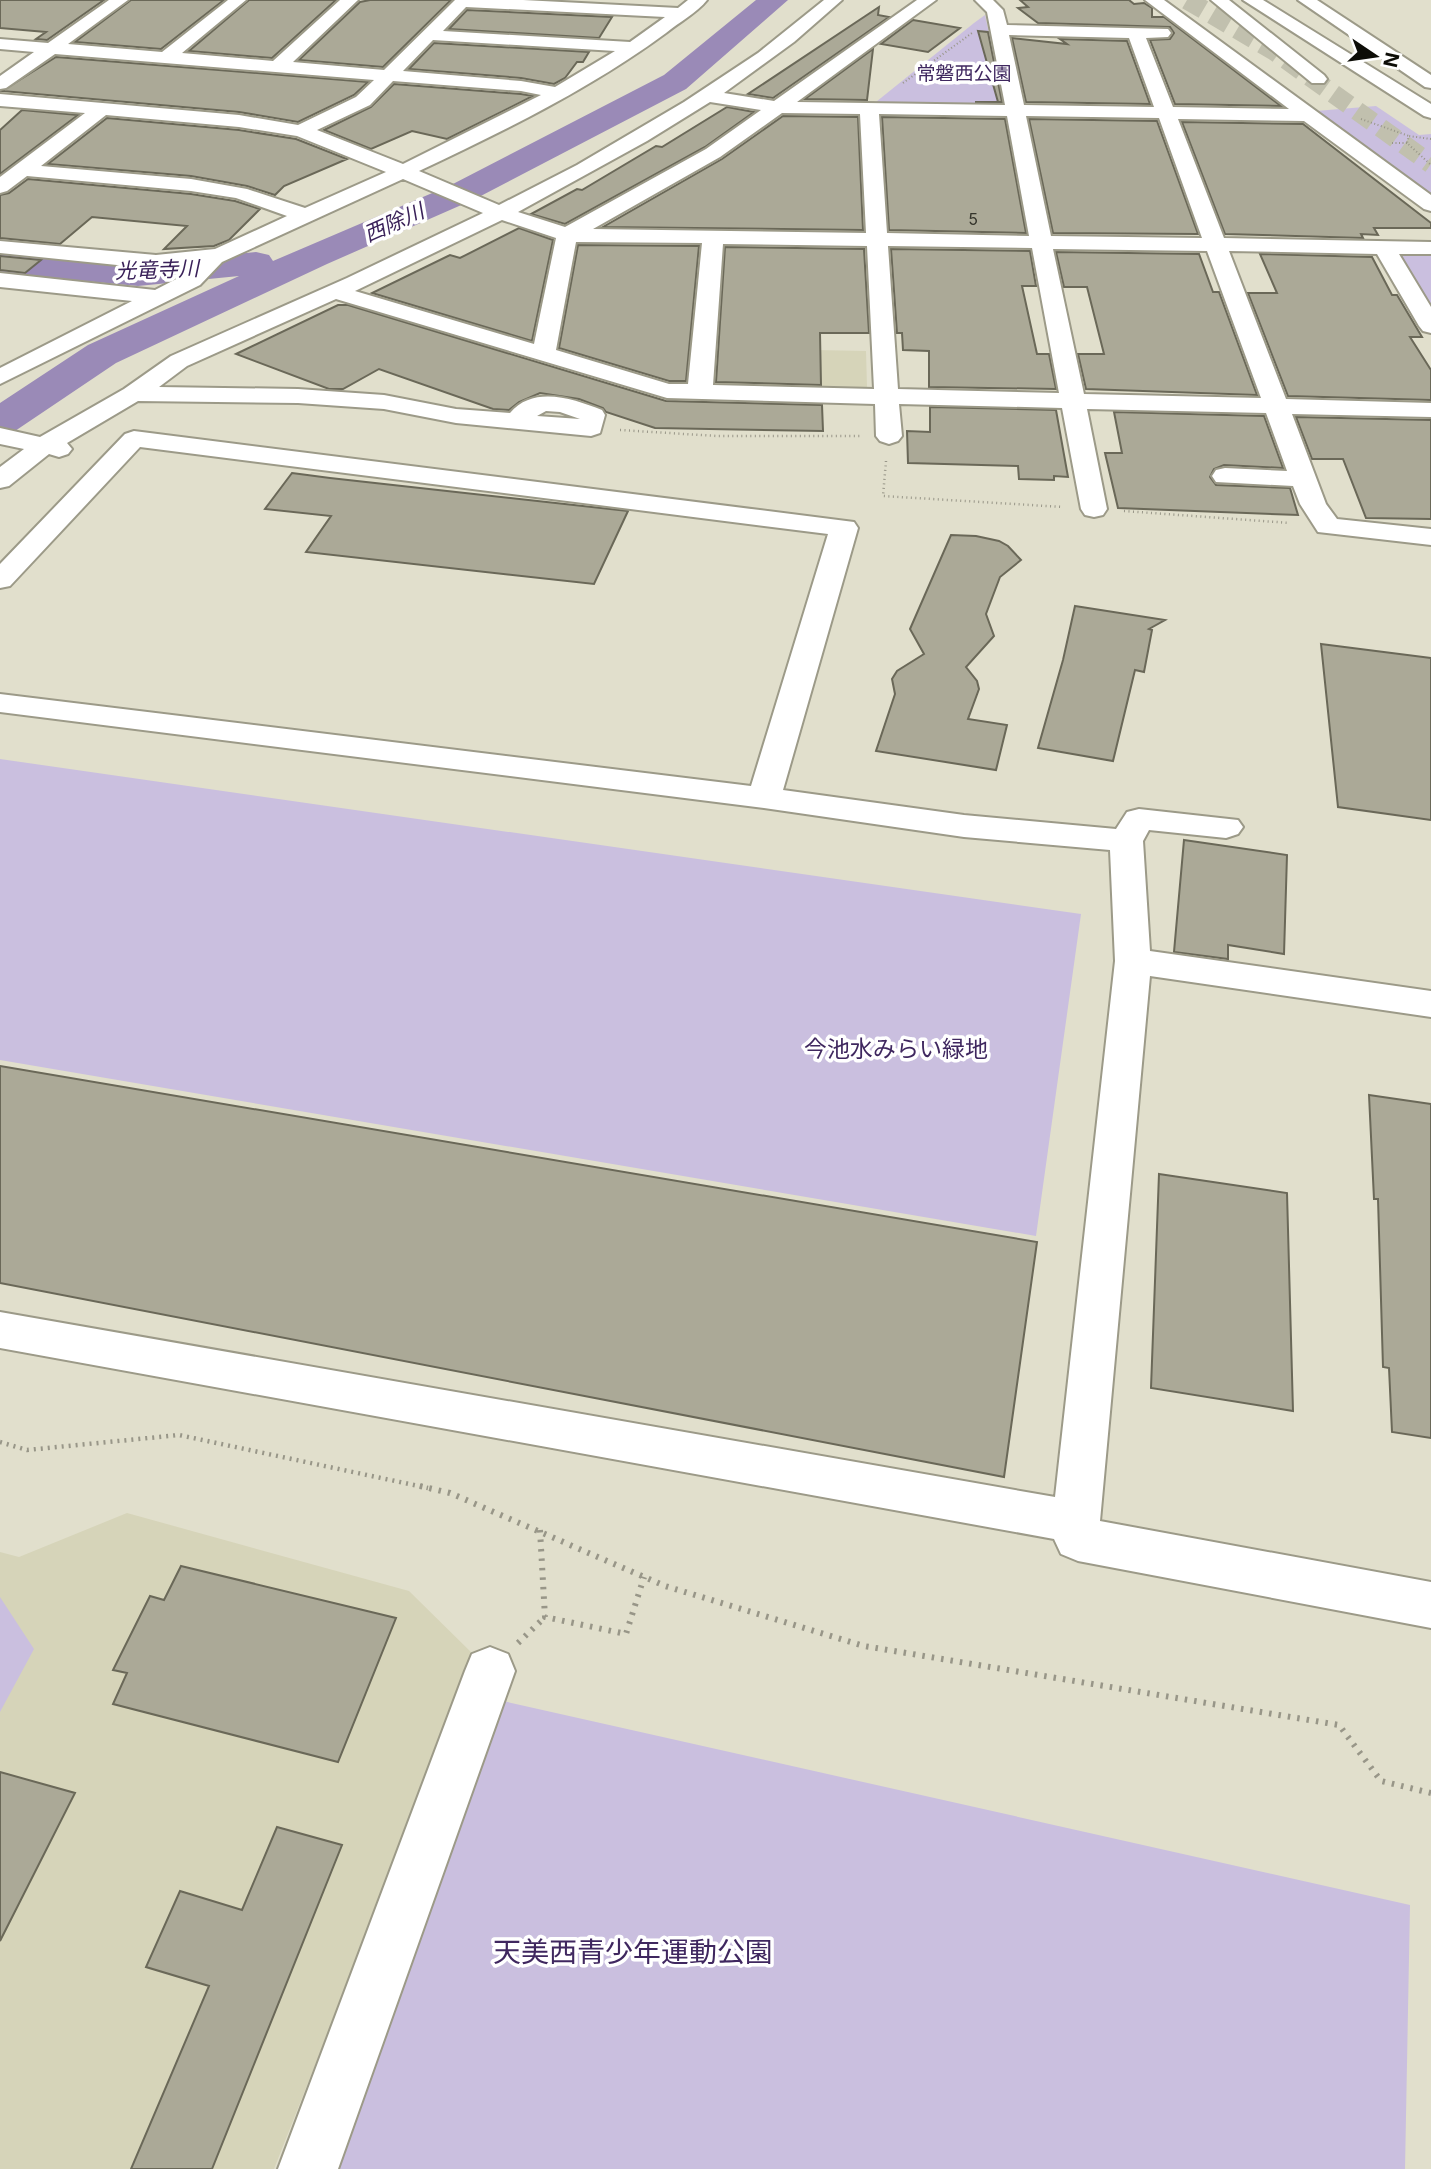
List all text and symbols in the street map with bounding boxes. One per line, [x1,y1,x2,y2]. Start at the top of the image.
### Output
north arrow [1340,21,1410,91]
text: N [1378,50,1404,69]
park label: 常磐西公園 [916,62,1012,85]
water label: 西除川 [360,197,429,247]
house number: 5 [968,209,978,229]
water label: 光竜寺川 [115,255,201,283]
park label: 今池水みらい緑地 [804,1035,988,1063]
park label: 天美西青少年運動公園 [493,1935,773,1969]

